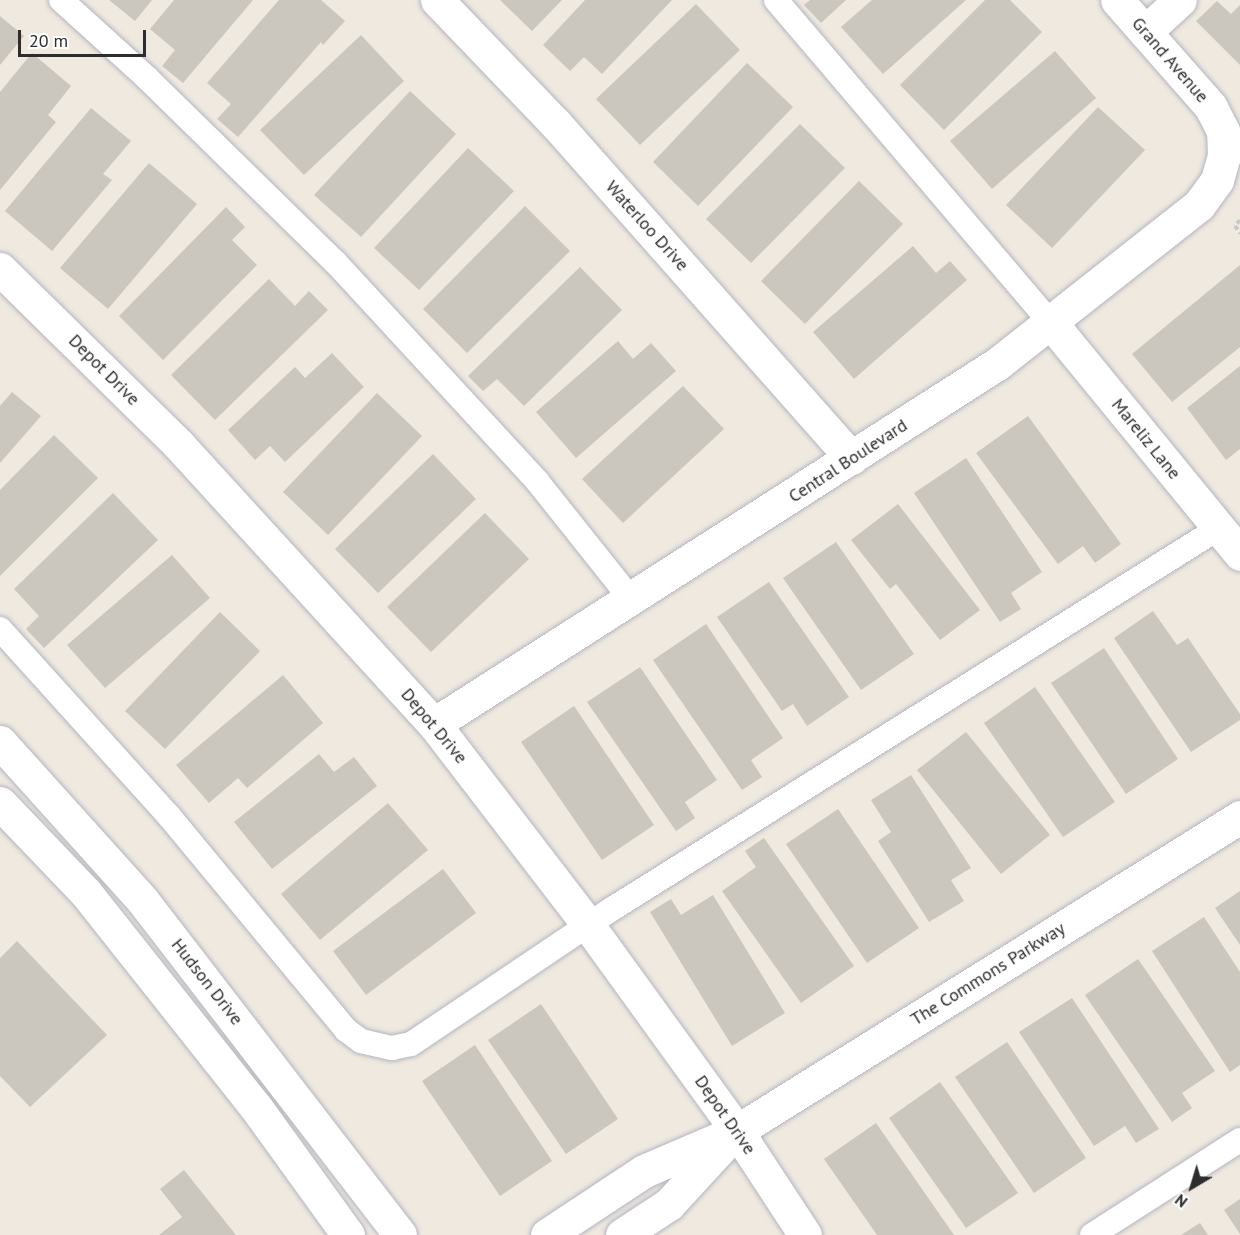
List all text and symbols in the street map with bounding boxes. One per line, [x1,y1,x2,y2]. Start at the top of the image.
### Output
street label: Grand Avenue [1127,13,1213,107]
scale bar [21,18,148,56]
text: 20 m [29,29,68,52]
street label: Waterloo Drive [601,176,693,276]
street label: Depot Drive [64,330,144,410]
street label: Mareliz Lane [1107,394,1185,484]
street label: Central Boulevard [785,415,911,507]
street label: Depot Drive [396,684,472,768]
street label: The Commons Parkway [907,918,1069,1030]
street label: Hudson Drive [167,934,247,1030]
street label: Depot Drive [690,1071,760,1159]
north arrow [1162,1157,1222,1217]
text: N [1171,1190,1191,1212]

